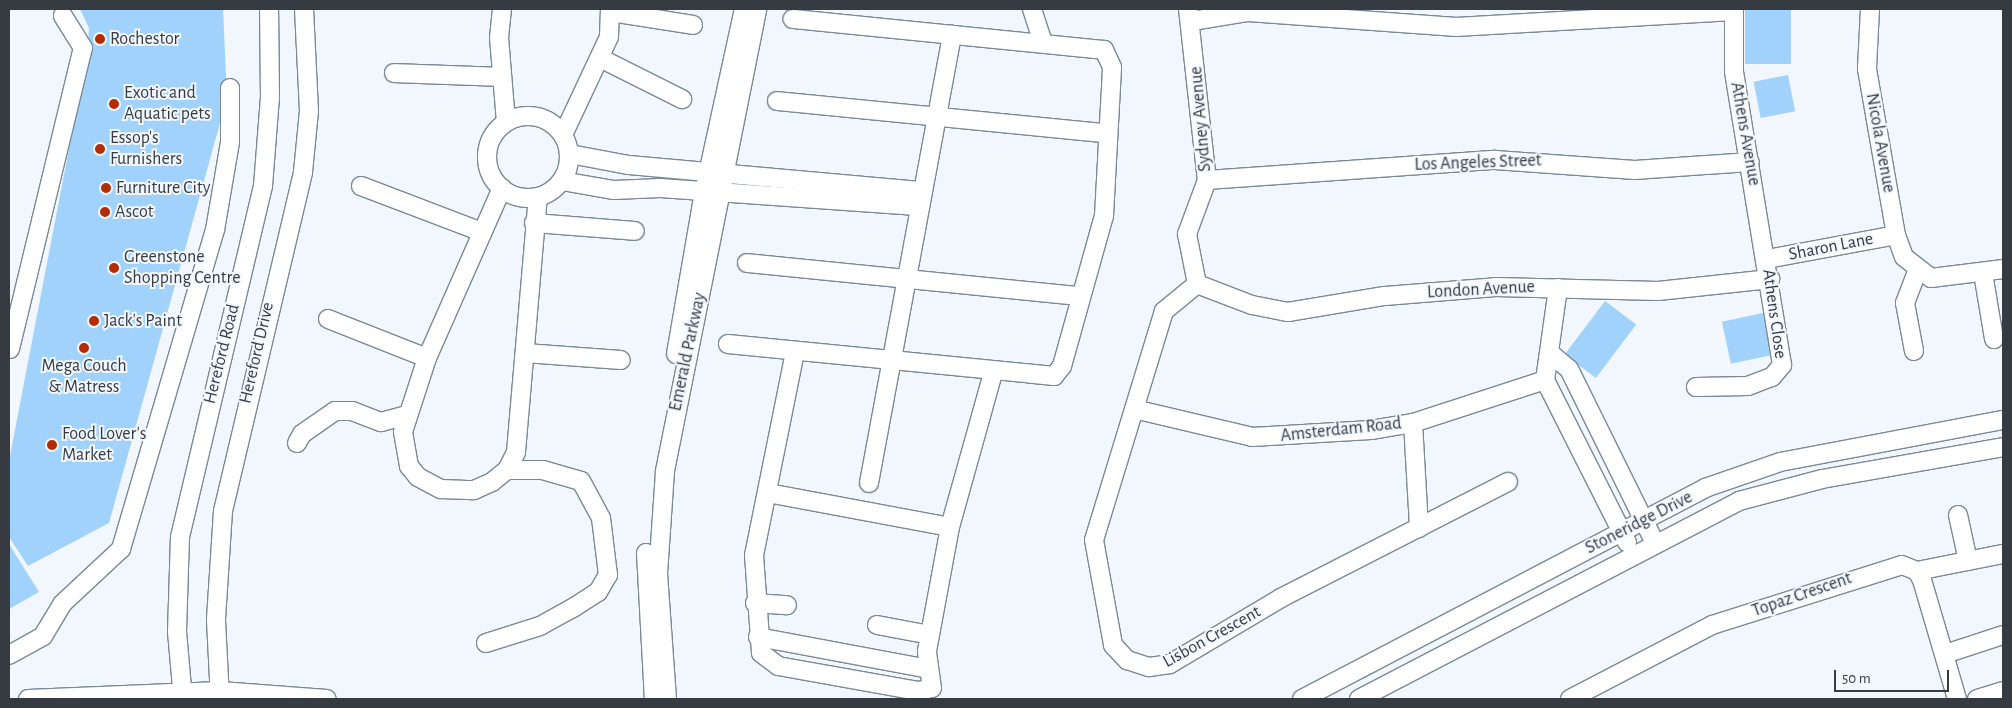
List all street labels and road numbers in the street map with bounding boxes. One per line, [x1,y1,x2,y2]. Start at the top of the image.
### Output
street label: Sydney Avenue [1186,65,1216,173]
street label: Athens Avenue [1725,81,1765,187]
street label: Nicola Avenue [1861,92,1899,194]
street label: Los Angeles Street [1414,150,1542,176]
street label: Sharon Lane [1787,228,1875,266]
street label: Athens Close [1757,268,1791,360]
street label: London Avenue [1427,276,1535,304]
street label: Emerald Parkway [665,291,711,413]
street label: Hereford Drive [235,300,279,406]
street label: Hereford Road [199,302,245,406]
street label: Amsterdam Road [1279,413,1403,447]
street label: Stoneridge Drive [1582,487,1696,559]
street label: Topaz Crescent [1749,568,1855,622]
street label: Lisbon Crescent [1159,601,1265,673]

